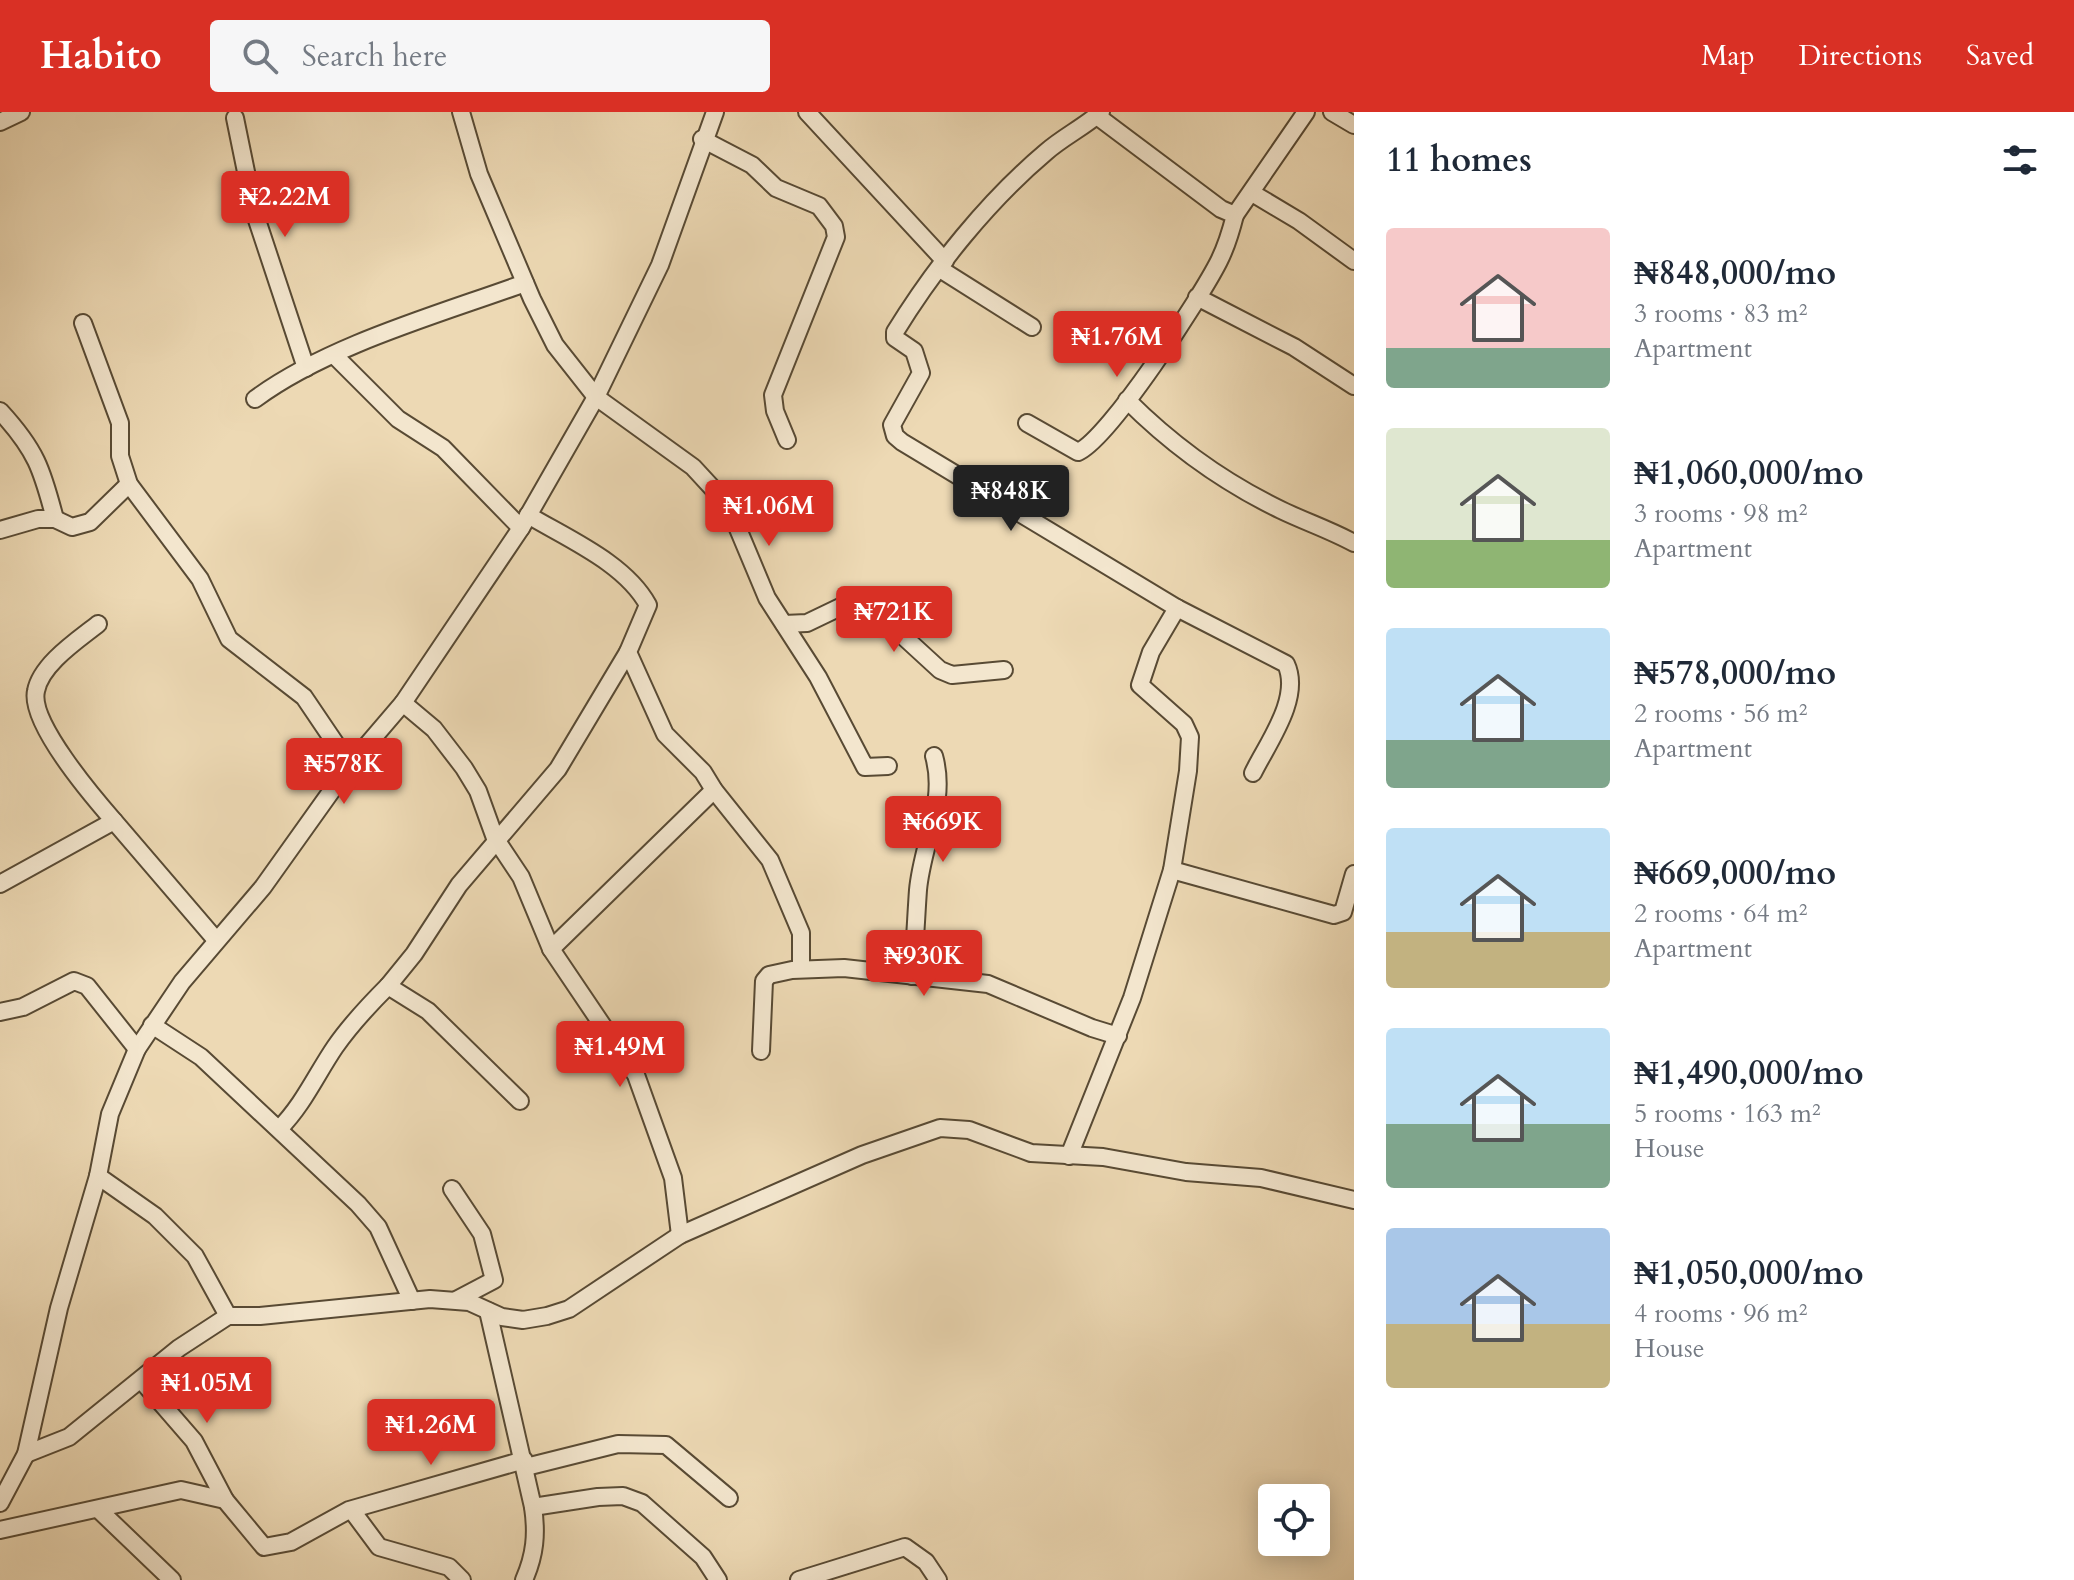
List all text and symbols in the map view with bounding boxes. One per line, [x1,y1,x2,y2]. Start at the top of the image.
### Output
search box [210,20,770,92]
text: Habito [40,30,162,82]
icon: search [238,34,282,78]
text: Search here [302,36,447,77]
text: Map [1701,37,1755,75]
text: Directions [1799,37,1922,75]
text: Saved [1966,37,2034,75]
text: 11 homes [1386,137,1532,183]
icon: filters [1998,138,2042,182]
pin: ₦2.22M [220,171,350,239]
text: ₦2.22M [239,179,331,214]
text: ₦848,000/mo [1634,250,1836,296]
icon: home [1450,260,1546,356]
text: 3 rooms · 83 m² [1634,296,1807,331]
pin: ₦1.76M [1052,311,1182,379]
text: ₦1.76M [1071,319,1163,354]
text: Apartment [1634,331,1752,366]
text: ₦1,060,000/mo [1634,450,1864,496]
icon: home [1450,460,1546,556]
pin: ₦848K [955,465,1067,533]
text: ₦848K [971,473,1051,508]
pin: ₦1.06M [704,480,834,548]
text: ₦1.06M [723,488,815,523]
text: 3 rooms · 98 m² [1634,496,1807,531]
text: Apartment [1634,531,1752,566]
pin: ₦721K [838,586,950,654]
text: ₦721K [854,594,934,629]
text: ₦578,000/mo [1634,650,1836,696]
icon: home [1450,660,1546,756]
text: 2 rooms · 56 m² [1634,696,1807,731]
text: Apartment [1634,731,1752,766]
pin: ₦578K [288,738,400,806]
text: ₦578K [304,746,384,781]
pin: ₦669K [887,796,999,864]
text: ₦669K [903,804,983,839]
text: ₦669,000/mo [1634,850,1836,896]
icon: home [1450,860,1546,956]
text: 2 rooms · 64 m² [1634,896,1807,931]
pin: ₦930K [868,930,980,998]
text: Apartment [1634,931,1752,966]
text: ₦930K [884,938,964,973]
pin: ₦1.49M [555,1021,685,1089]
text: ₦1.49M [574,1029,666,1064]
text: ₦1,490,000/mo [1634,1050,1864,1096]
icon: home [1450,1060,1546,1156]
text: 5 rooms · 163 m² [1634,1096,1821,1131]
text: House [1634,1131,1705,1166]
text: ₦1,050,000/mo [1634,1250,1864,1296]
icon: home [1450,1260,1546,1356]
text: 4 rooms · 96 m² [1634,1296,1807,1331]
text: House [1634,1331,1705,1366]
pin: ₦1.05M [142,1357,272,1425]
text: ₦1.05M [161,1365,253,1400]
pin: ₦1.26M [366,1399,496,1467]
text: ₦1.26M [385,1407,477,1442]
map controls [1258,1484,1330,1556]
button: locate [1258,1484,1330,1556]

